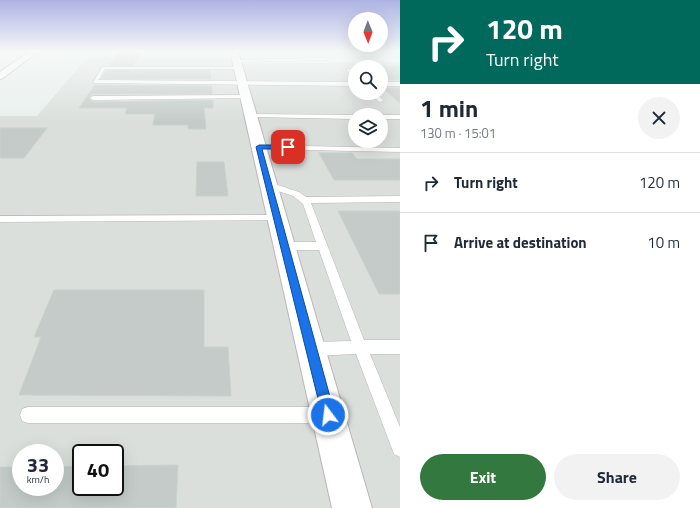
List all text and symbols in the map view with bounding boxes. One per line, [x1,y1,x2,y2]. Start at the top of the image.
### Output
text: 120 m [486,7,563,50]
north arrow [348,12,388,52]
map controls [348,12,388,148]
icon: right [420,16,472,68]
text: Turn right [486,46,559,73]
button: search [348,60,388,100]
text: 1 min [420,90,478,126]
button: close [638,97,680,139]
button: layers [348,108,388,148]
text: 130 m · 15:01 [420,123,496,143]
pin [271,130,305,164]
icon: arrive [277,136,299,158]
text: Turn right [454,171,518,194]
text: 120 m [639,171,680,194]
icon: right [420,172,442,194]
text: Arrive at destination [454,231,587,254]
text: 10 m [647,231,680,254]
icon: arrive [420,232,442,254]
position arrow [307,394,349,436]
speed limit sign: 40 [72,444,124,496]
text: 33 [27,449,49,480]
button: Exit [420,454,546,500]
button: Share [554,454,680,500]
text: km/h [27,472,49,487]

